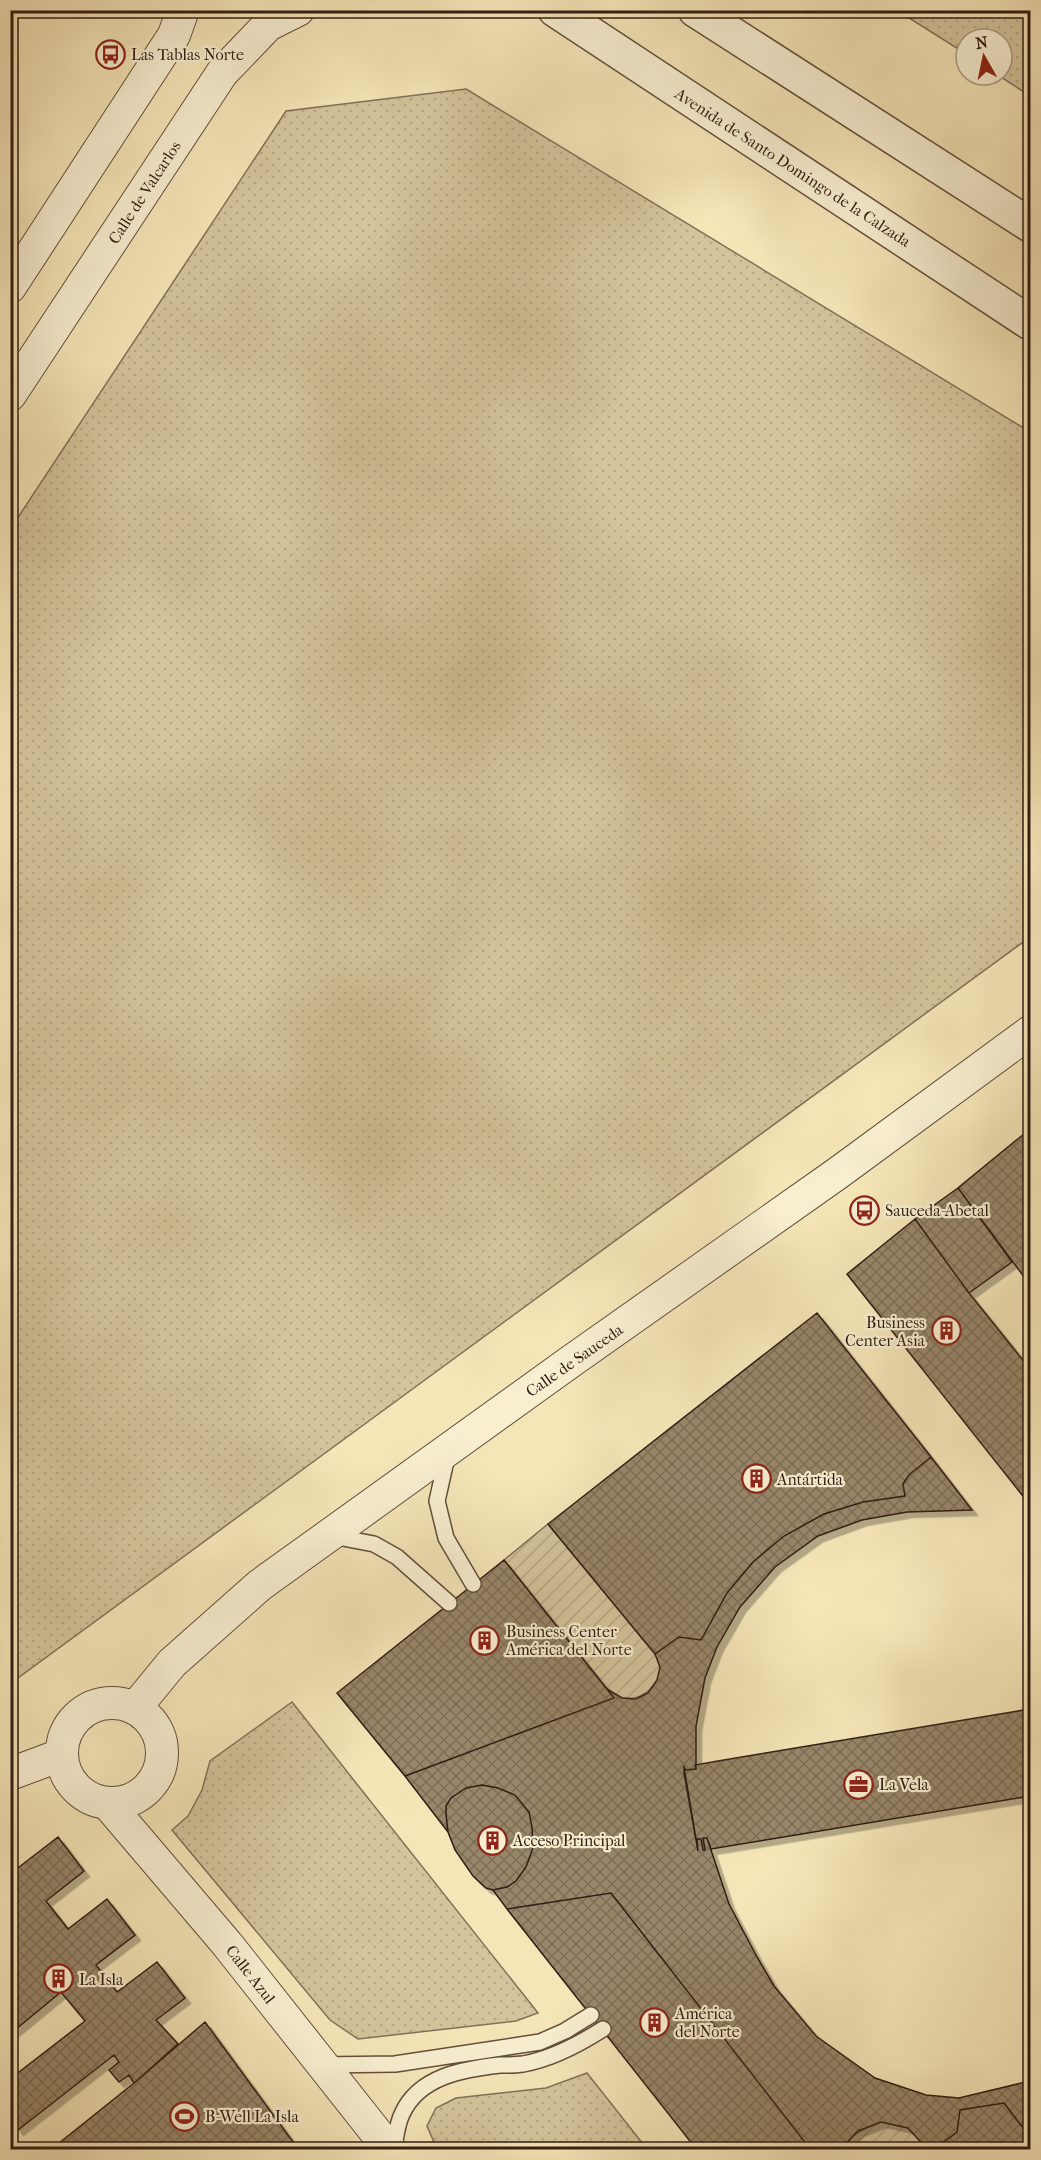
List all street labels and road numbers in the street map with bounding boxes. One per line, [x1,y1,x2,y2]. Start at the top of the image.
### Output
street label: Avenida de Santo Domingo de la Calzada [670,83,915,251]
street label: Calle de Valcarlos [104,137,185,247]
street label: Calle de Sauceda [522,1320,627,1401]
street label: Calle Azul [222,1941,280,2008]

